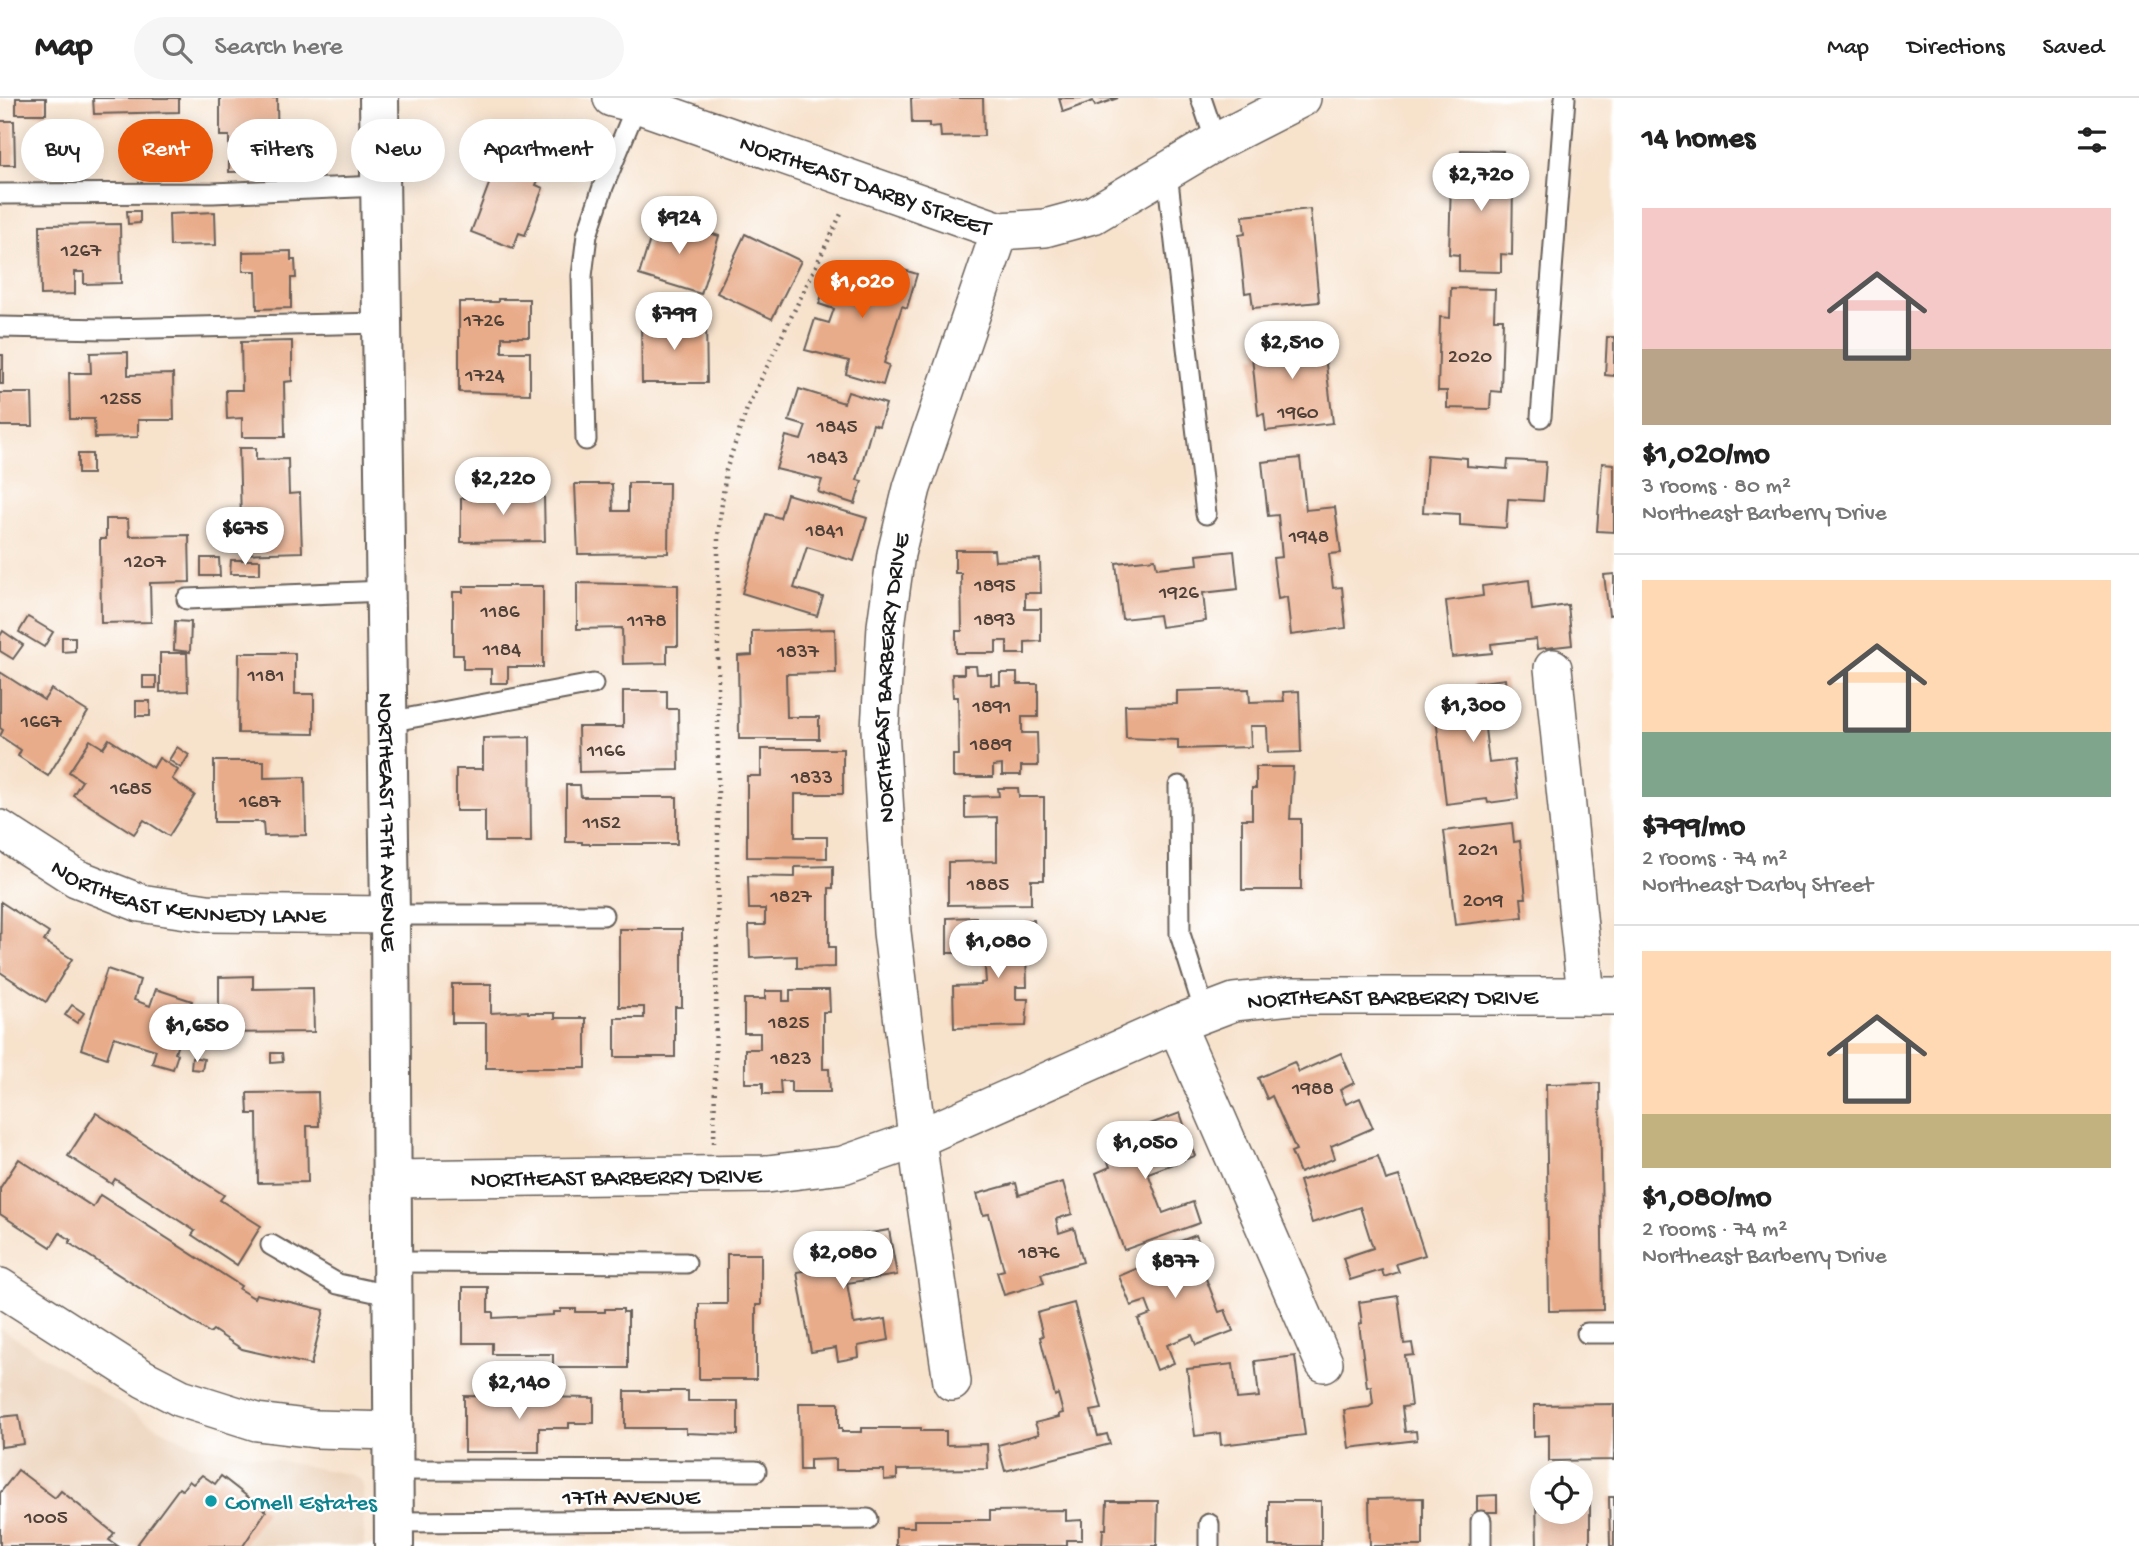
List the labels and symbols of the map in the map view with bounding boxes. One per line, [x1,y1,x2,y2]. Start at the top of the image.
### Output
street label: NORTHEAST DARBY STREET [735,130,996,245]
pin: $2,720 [1424,153,1538,213]
pin: $924 [638,197,720,256]
house number: 1267 [60,240,102,265]
pin: $1,020 [805,260,919,320]
pin: $799 [633,292,715,352]
house number: 1726 [463,310,505,335]
pin: $2,510 [1235,322,1349,381]
house number: 2020 [1448,346,1492,371]
house number: 1724 [464,365,505,390]
house number: 1255 [100,388,141,413]
house number: 1960 [1276,402,1319,427]
house number: 1845 [816,416,857,441]
house number: 1843 [807,447,848,472]
pin: $2,220 [446,458,560,517]
pin: $675 [204,508,286,567]
house number: 1841 [805,520,844,545]
house number: 1948 [1288,526,1329,551]
street label: NORTHEAST BARBERRY DRIVE [869,530,919,824]
house number: 1207 [123,551,167,576]
house number: 1895 [973,575,1016,600]
house number: 1926 [1158,582,1199,607]
house number: 1186 [479,601,520,626]
house number: 1893 [973,609,1016,634]
house number: 1178 [626,610,667,635]
house number: 1184 [482,639,521,664]
house number: 1837 [776,641,820,666]
house number: 1181 [247,665,284,690]
pin: $1,300 [1416,684,1530,744]
street label: NORTHEAST 17TH AVENUE [369,693,401,952]
house number: 1891 [972,696,1012,721]
house number: 1667 [20,711,62,736]
house number: 1889 [969,734,1012,759]
house number: 1166 [586,740,625,765]
house number: 1833 [790,767,833,792]
house number: 1685 [109,778,152,803]
house number: 1687 [238,791,282,816]
house number: 1152 [582,812,621,837]
house number: 2021 [1458,839,1499,864]
street label: NORTHEAST KENNEDY LANE [44,855,327,932]
house number: 1885 [966,874,1009,899]
house number: 1827 [769,886,813,911]
house number: 2019 [1462,890,1504,915]
pin: $1,080 [941,920,1055,980]
street label: NORTHEAST BARBERRY DRIVE [1246,985,1539,1019]
pin: $1,650 [140,1004,254,1064]
house number: 1825 [767,1012,810,1037]
house number: 1823 [769,1048,812,1073]
house number: 1988 [1291,1078,1334,1103]
pin: $1,050 [1088,1122,1202,1181]
street label: NORTHEAST BARBERRY DRIVE [470,1163,763,1196]
pin: $2,080 [786,1232,900,1291]
pin: $877 [1134,1240,1216,1300]
house number: 1876 [1017,1242,1060,1267]
pin: $2,140 [462,1362,576,1421]
street label: 17TH AVENUE [561,1485,701,1514]
place label: Cornell Estates [225,1490,378,1519]
marker: Cornell Estates [203,1493,219,1509]
house number: 1005 [23,1507,68,1532]

